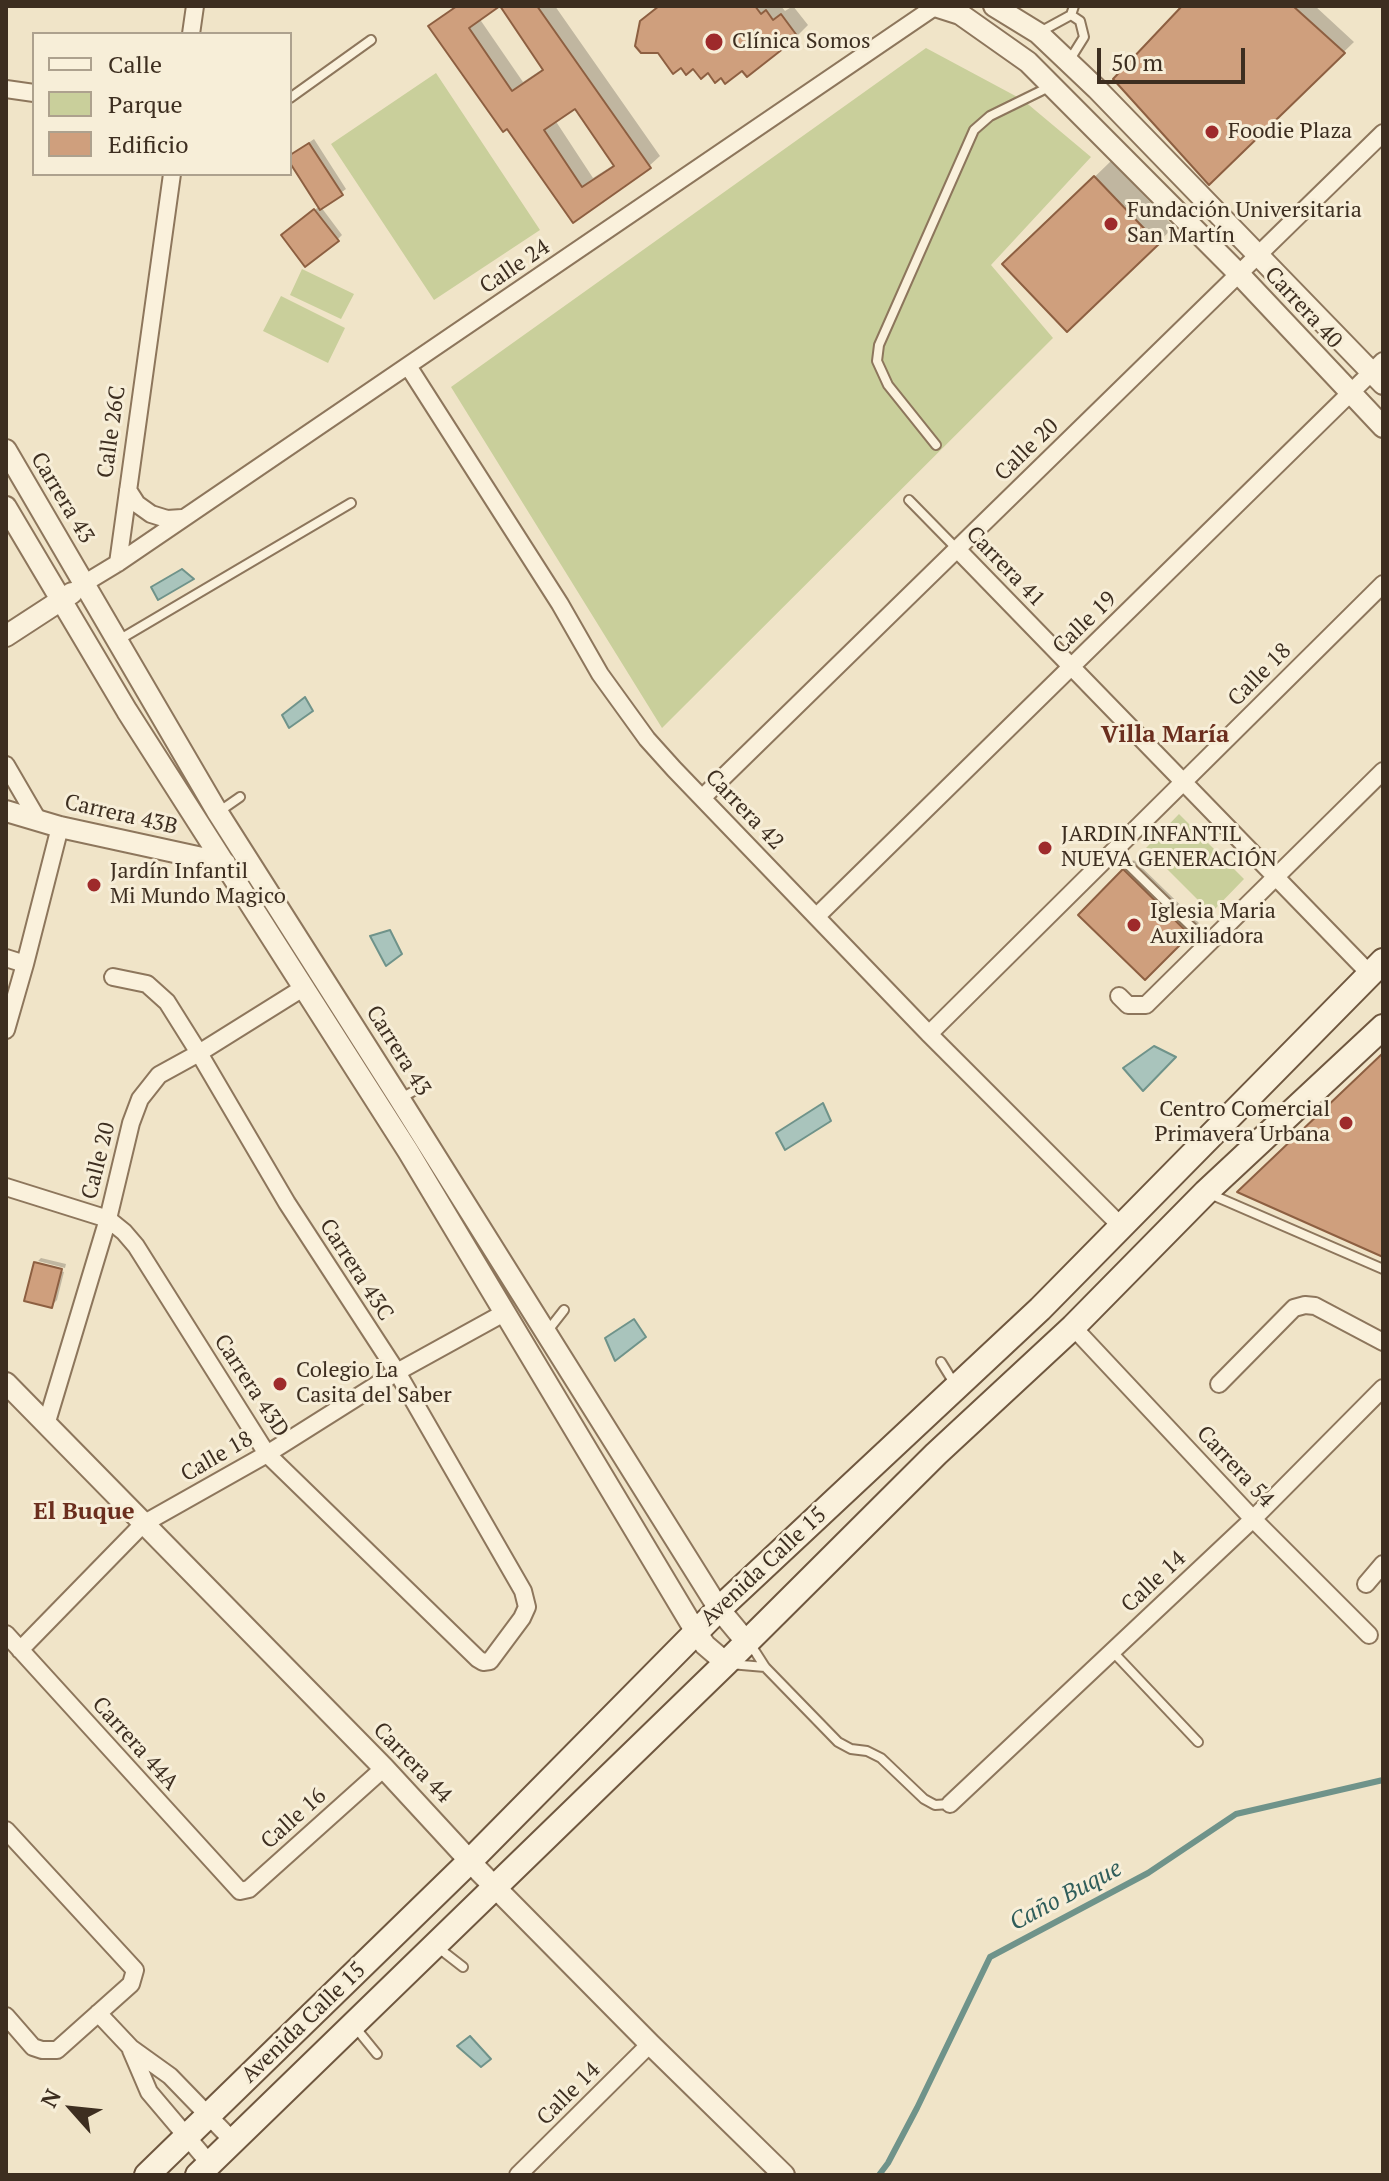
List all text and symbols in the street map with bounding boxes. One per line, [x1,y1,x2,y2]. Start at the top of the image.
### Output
place label: Clínica Somos [732,29,870,55]
marker: Clínica Somos [703,31,725,53]
legend [32,32,292,176]
scale bar [1101,32,1249,82]
text: 50 m [1111,46,1163,78]
text: Calle [108,48,162,80]
text: Parque [108,88,183,120]
place label: Foodie Plaza [1228,119,1352,145]
marker: Foodie Plaza [1203,123,1221,141]
text: Edificio [108,128,189,160]
place label: Fundación Universitaria San Martín [1127,198,1362,250]
marker: Fundación Universitaria San Martín [1102,215,1120,233]
street label: Calle 24 [475,234,555,300]
street label: Carrera 40 [1259,262,1347,354]
street label: Calle 26C [92,384,132,480]
street label: Calle 20 [990,413,1064,487]
street label: Carrera 43 [25,448,99,548]
street label: Carrera 41 [960,521,1050,613]
street label: Calle 19 [1048,586,1122,660]
street label: Calle 18 [1223,638,1297,712]
district label: Villa María [1101,721,1229,749]
street label: Carrera 42 [699,764,789,856]
street label: Carrera 43B [62,789,180,841]
place label: JARDIN INFANTIL NUEVA GENERACIÓN [1061,822,1277,874]
marker: JARDIN INFANTIL NUEVA GENERACIÓN [1036,839,1054,857]
place label: Jardín Infantil Mi Mundo Magico [110,859,286,910]
marker: Jardín Infantil Mi Mundo Magico [85,876,103,894]
place label: Iglesia Maria Auxiliadora [1150,899,1276,950]
marker: Iglesia Maria Auxiliadora [1125,916,1143,934]
street label: Carrera 43 [360,1001,436,1101]
place label: Centro Comercial Primavera Urbana [1155,1097,1330,1148]
marker: Centro Comercial Primavera Urbana [1337,1114,1355,1132]
street label: Calle 20 [77,1120,121,1202]
street label: Carrera 43C [313,1214,399,1326]
street label: Carrera 43D [208,1330,294,1442]
place label: Colegio La Casita del Saber [296,1358,452,1410]
marker: Colegio La Casita del Saber [271,1375,289,1393]
street label: Carrera 54 [1191,1421,1279,1513]
street label: Calle 18 [176,1426,258,1488]
district label: El Buque [33,1498,135,1526]
street label: Avenida Calle 15 [696,1502,832,1632]
street label: Calle 14 [1116,1546,1192,1618]
street label: Carrera 44A [86,1692,184,1796]
street label: Carrera 44 [367,1717,457,1809]
street label: Calle 16 [256,1783,332,1855]
water label: Caño Buque [1005,1854,1127,1938]
street label: Avenida Calle 15 [237,1957,371,2089]
street label: Calle 14 [532,2057,606,2131]
north arrow [32,2069,112,2149]
text: N [33,2084,67,2112]

